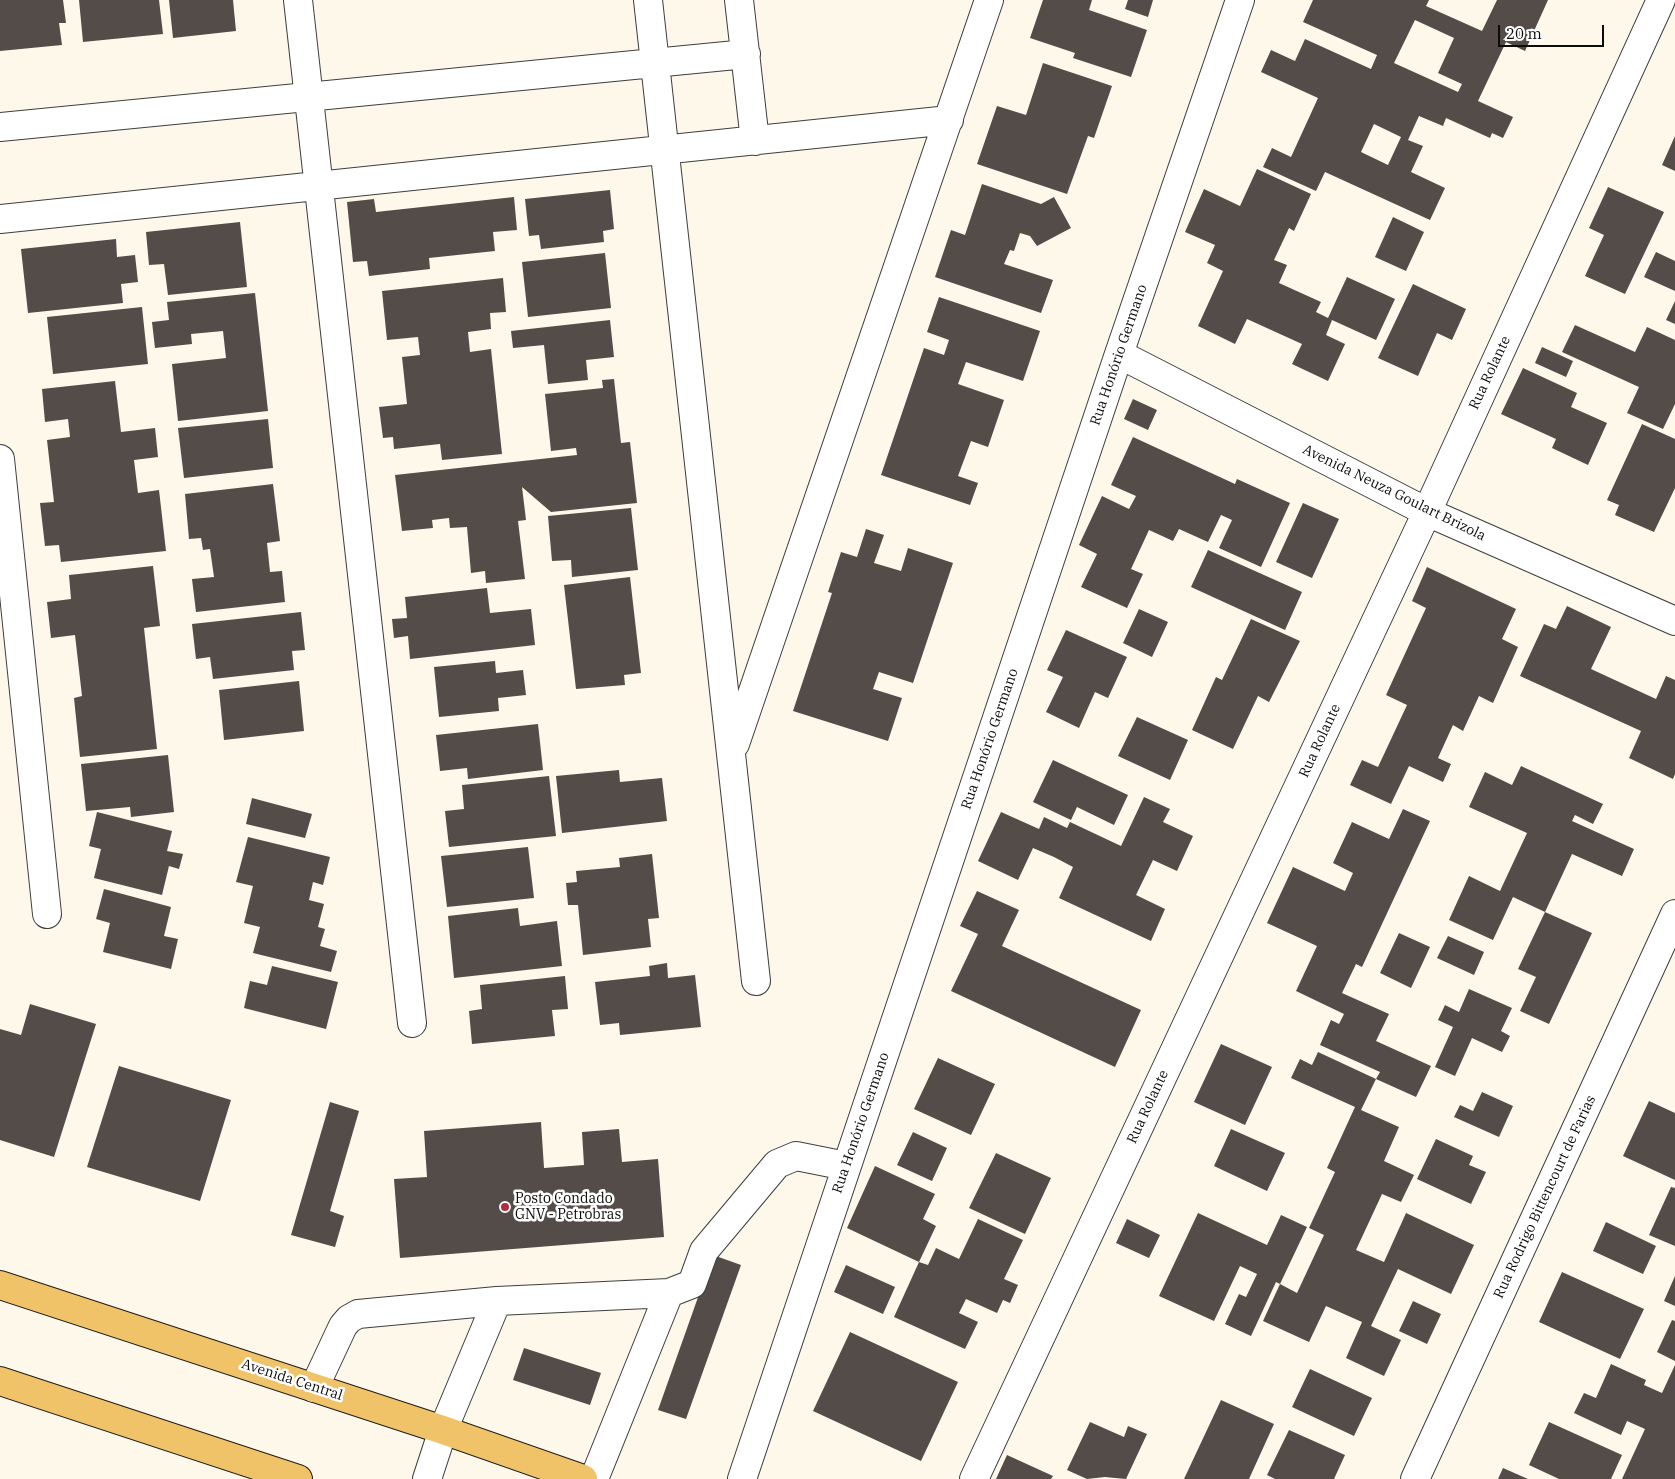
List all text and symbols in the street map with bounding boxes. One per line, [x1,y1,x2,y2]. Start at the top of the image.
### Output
scale bar [1500,15,1606,47]
text: 20 m [1506,24,1542,43]
street label: Rua Honório Germano [1087,282,1151,428]
street label: Rua Rolante [1466,334,1514,412]
street label: Avenida Neuza Goulart Brizola [1300,441,1488,545]
street label: Rua Honório Germano [958,666,1022,812]
street label: Rua Rolante [1296,702,1344,780]
street label: Rua Honório Germano [829,1050,893,1196]
street label: Rua Rolante [1124,1068,1172,1146]
street label: Rua Rodrigo Bittencourt de Farias [1490,1093,1600,1301]
place label: Posto Condado GNV - Petrobras [515,1191,621,1224]
marker: Posto Condado GNV - Petrobras [499,1201,511,1213]
street label: Avenida Central [239,1356,345,1404]

